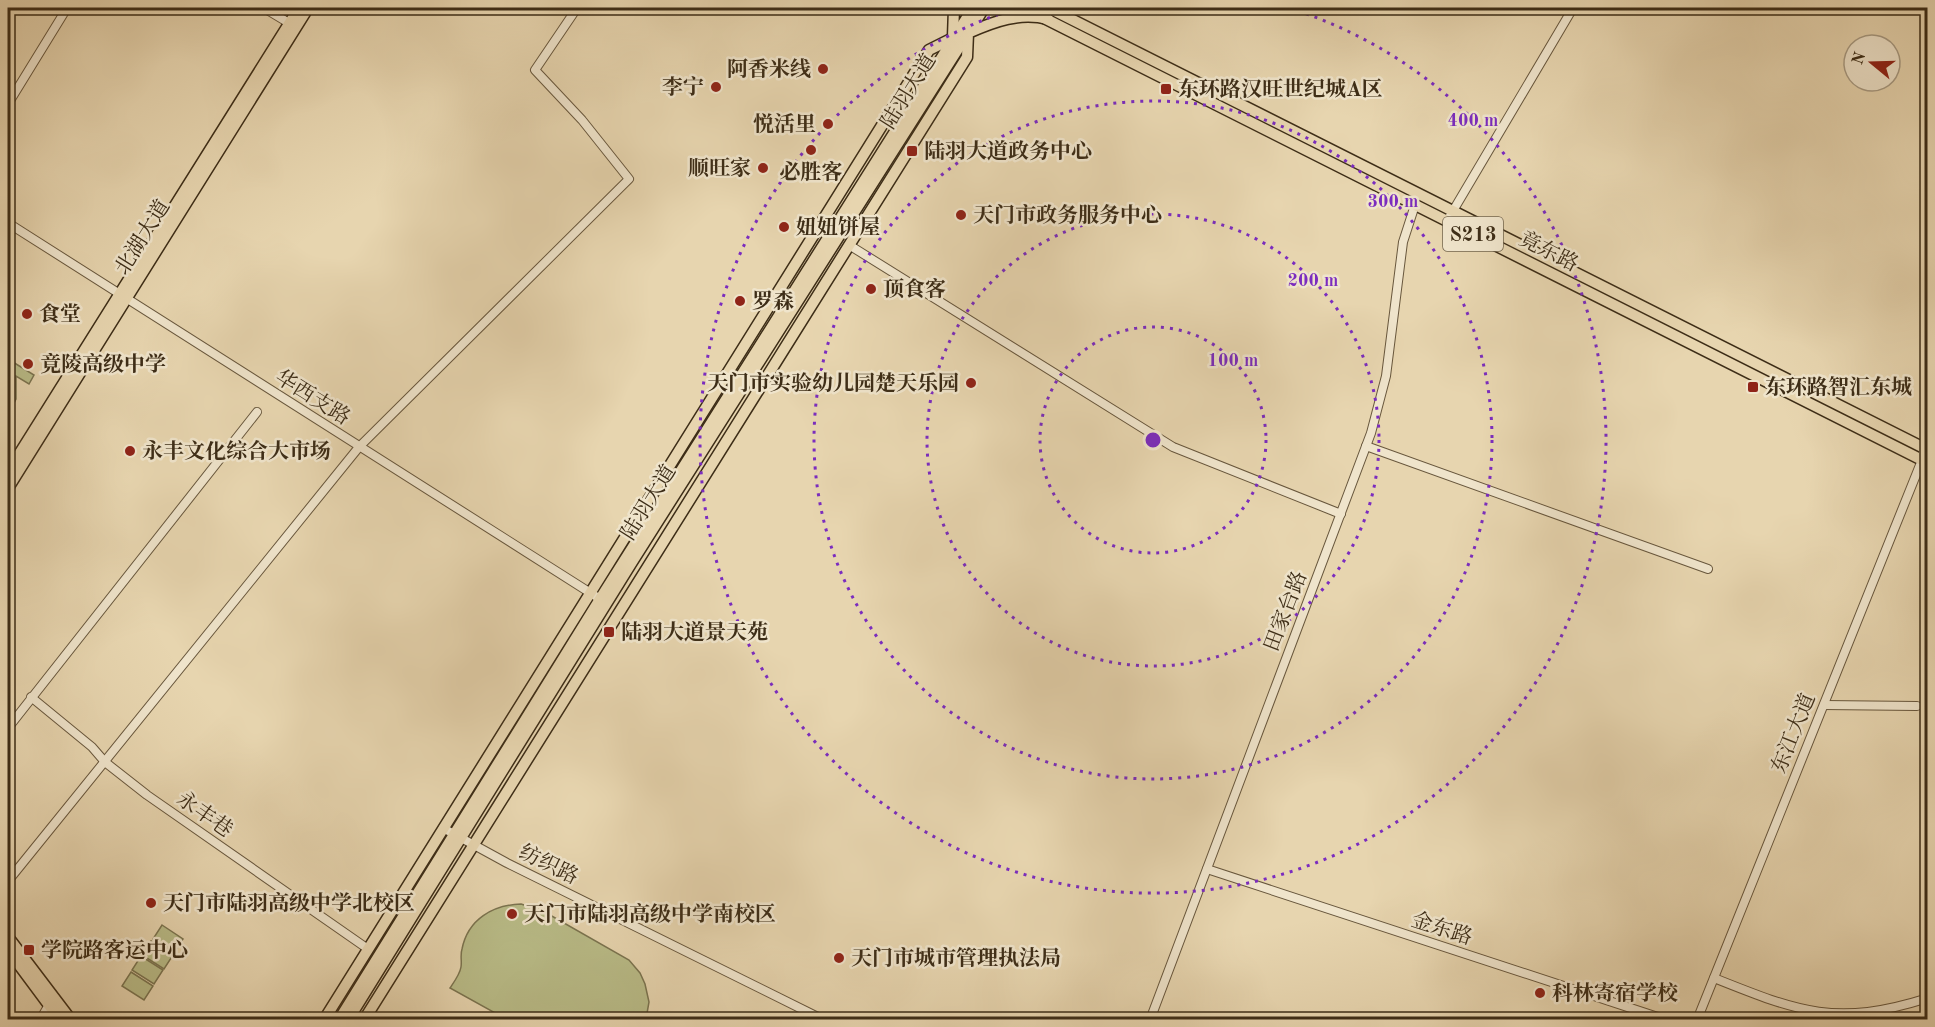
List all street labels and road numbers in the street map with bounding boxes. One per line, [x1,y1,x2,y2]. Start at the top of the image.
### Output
street label: 陆羽大道 [876,50,940,133]
street label: 北湖大道 [110,196,174,279]
road number: S213 [1443,217,1503,251]
street label: 竟东路 [1515,227,1582,276]
street label: 华西支路 [271,365,354,429]
street label: 陆羽大道 [616,461,680,544]
street label: 田家台路 [1260,568,1311,655]
street label: 东江大道 [1767,690,1820,776]
street label: 永丰巷 [172,787,237,842]
street label: 纺织路 [515,840,582,889]
street label: 金东路 [1408,908,1475,949]

